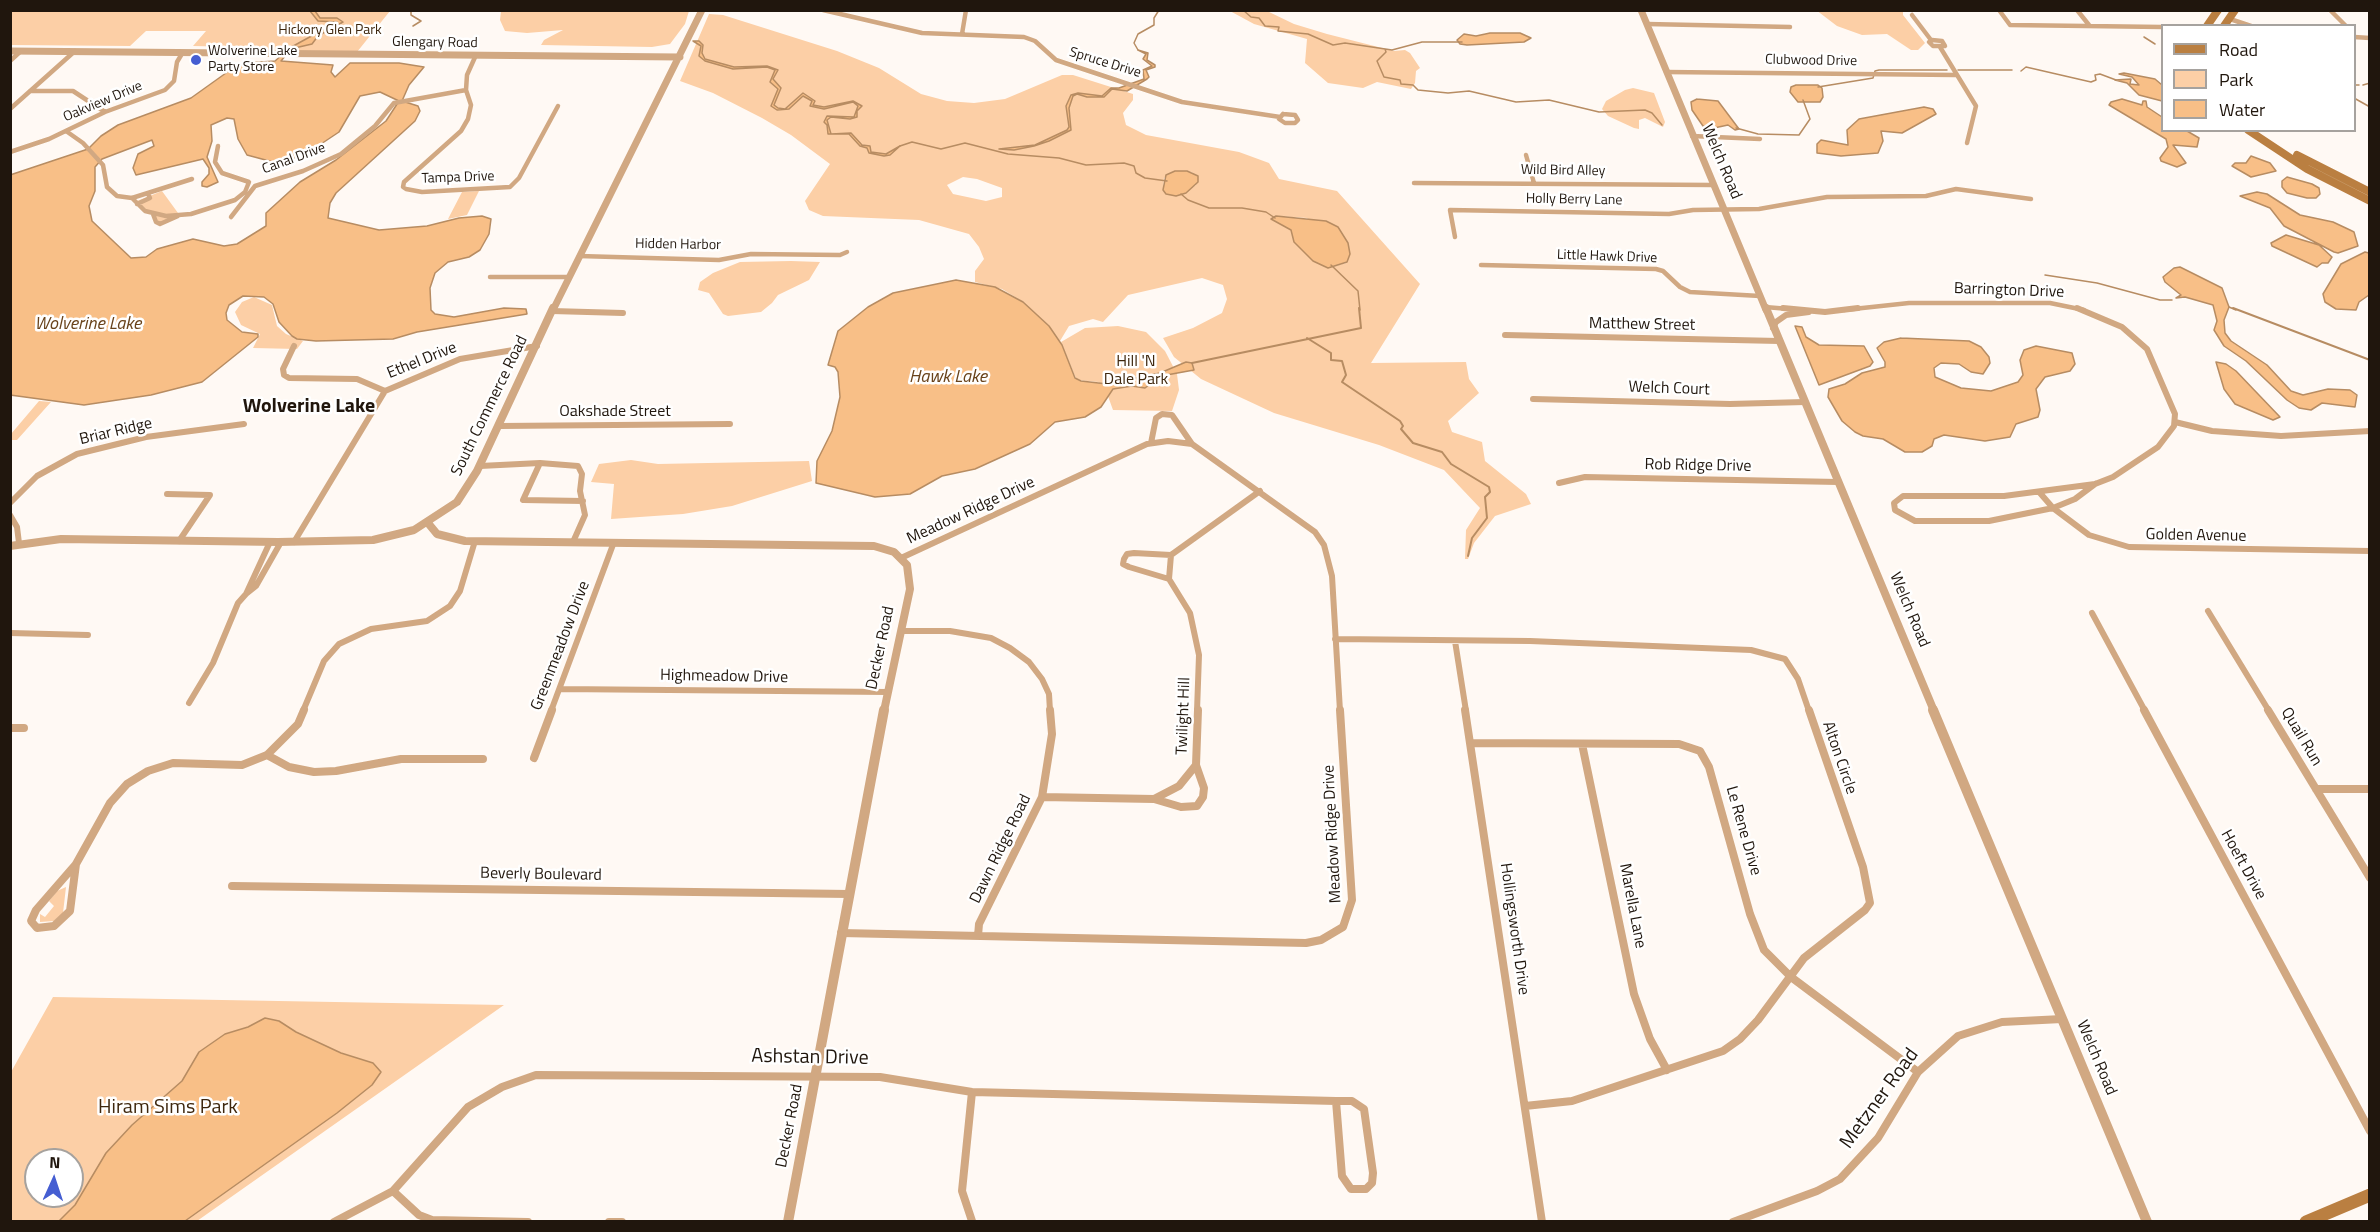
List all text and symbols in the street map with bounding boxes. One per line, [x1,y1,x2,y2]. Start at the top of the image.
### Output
park label: Hickory Glen Park [278,23,382,39]
legend [2161,24,2356,132]
street label: Glengary Road [392,34,478,52]
text: Road [2219,36,2258,63]
place label: Wolverine Lake Party Store [208,44,297,76]
street label: Spruce Drive [1067,44,1143,82]
street label: Clubwood Drive [1765,52,1857,70]
marker: Wolverine Lake Party Store [189,53,203,67]
text: Park [2219,66,2253,93]
street label: Oakview Drive [61,78,145,126]
text: Water [2219,96,2265,123]
street label: Welch Road [1697,122,1745,202]
street label: Canal Drive [260,140,328,178]
street label: Wild Bird Alley [1521,162,1605,180]
street label: Tampa Drive [421,168,495,188]
street label: Holly Berry Lane [1526,191,1622,209]
street label: Hidden Harbor [635,236,721,254]
street label: Little Hawk Drive [1556,247,1658,267]
street label: Barrington Drive [1953,279,2065,303]
water label: Wolverine Lake [35,314,141,336]
street label: Matthew Street [1589,314,1695,336]
street label: South Commerce Road [448,333,532,479]
street label: Ethel Drive [384,338,460,384]
park label: Hill 'N Dale Park [1104,352,1168,390]
water label: Hawk Lake [909,367,987,389]
street label: Welch Court [1628,378,1710,400]
district label: Wolverine Lake [243,395,375,419]
street label: Oakshade Street [559,402,671,422]
street label: Briar Ridge [78,414,154,450]
street label: Rob Ridge Drive [1644,455,1752,477]
street label: Meadow Ridge Drive [904,473,1038,549]
street label: Golden Avenue [2145,526,2247,546]
street label: Welch Road [1885,570,1933,650]
street label: Greenmeadow Drive [527,579,595,713]
street label: Decker Road [863,605,899,691]
street label: Highmeadow Drive [660,666,788,688]
street label: Twilight Hill [1173,677,1195,755]
street label: Quail Run [2276,704,2326,770]
street label: Alton Circle [1818,719,1860,797]
street label: Meadow Ridge Drive [1320,764,1346,904]
street label: Le Rene Drive [1721,784,1765,878]
street label: Dawn Ridge Road [966,791,1036,907]
street label: Hoeft Drive [2216,827,2270,903]
street label: Hollingsworth Drive [1495,862,1533,996]
street label: Marella Lane [1614,862,1650,950]
street label: Beverly Boulevard [480,864,602,886]
street label: Welch Road [2072,1018,2120,1098]
street label: Metzner Road [1836,1044,1924,1154]
street label: Ashstan Drive [751,1045,869,1071]
street label: Decker Road [773,1083,807,1169]
park label: Hiram Sims Park [98,1096,238,1120]
north arrow [24,1148,84,1208]
text: N [49,1150,61,1174]

